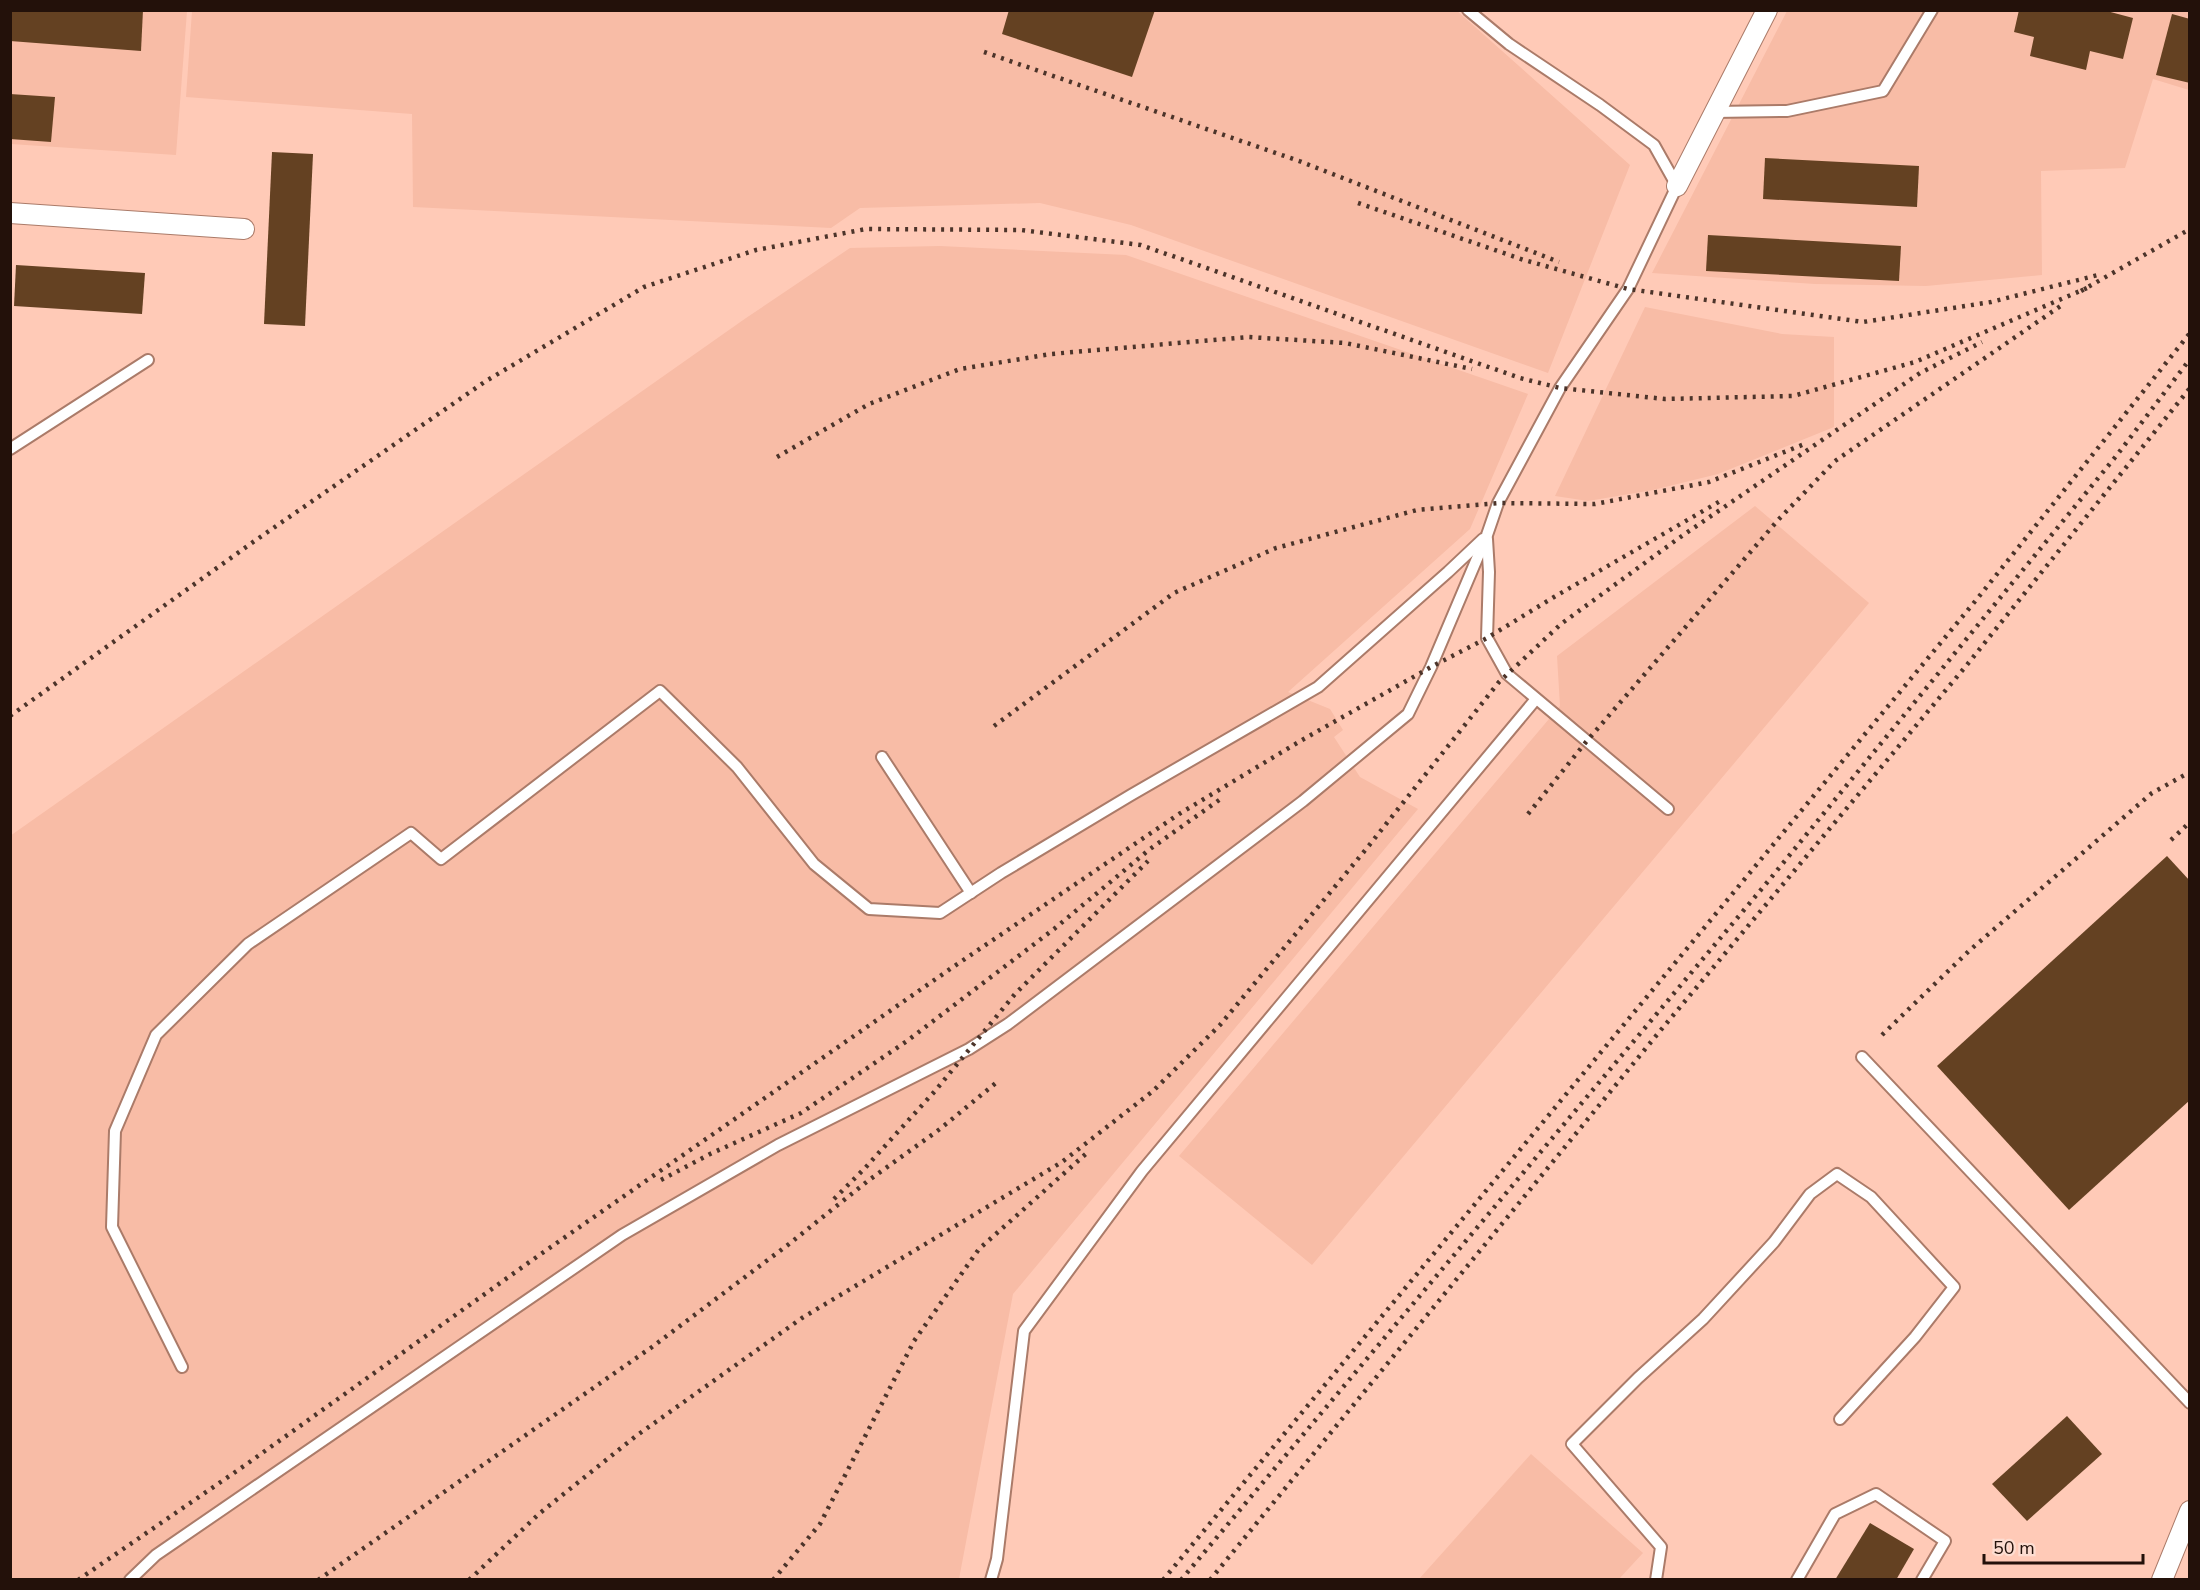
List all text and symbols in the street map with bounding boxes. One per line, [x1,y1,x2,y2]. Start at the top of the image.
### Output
scale bar [1984,1527,2143,1565]
text: 50 m [1993,1536,2035,1560]

